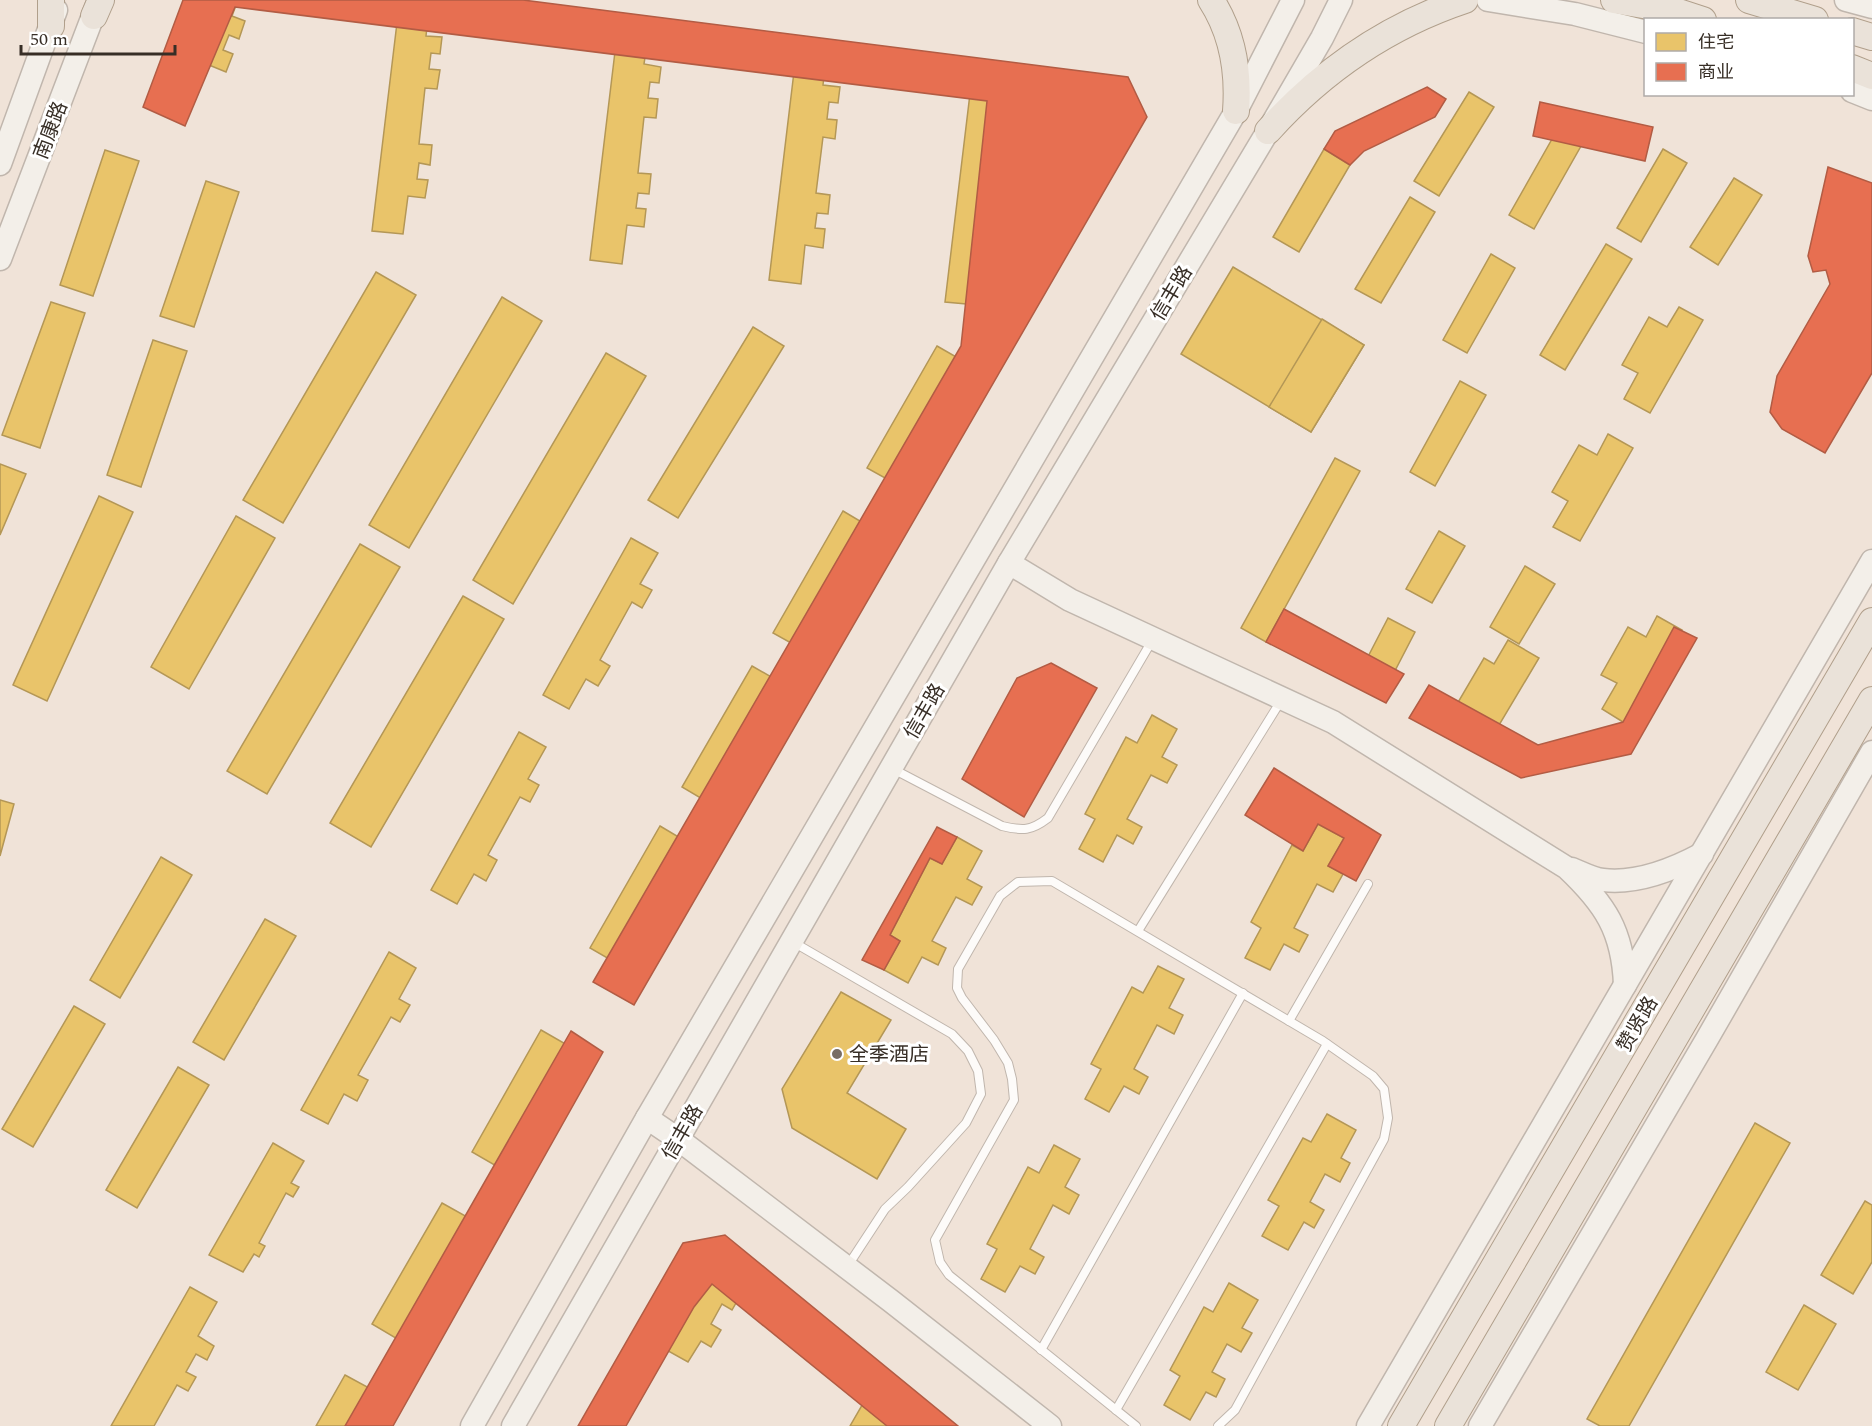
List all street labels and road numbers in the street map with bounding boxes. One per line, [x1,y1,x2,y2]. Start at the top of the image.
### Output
street label: 南康路 [26,97,76,164]
street label: 信丰路 [1144,260,1200,327]
street label: 信丰路 [897,678,953,745]
street label: 赞贤路 [1610,991,1666,1058]
street label: 信丰路 [655,1099,711,1166]

